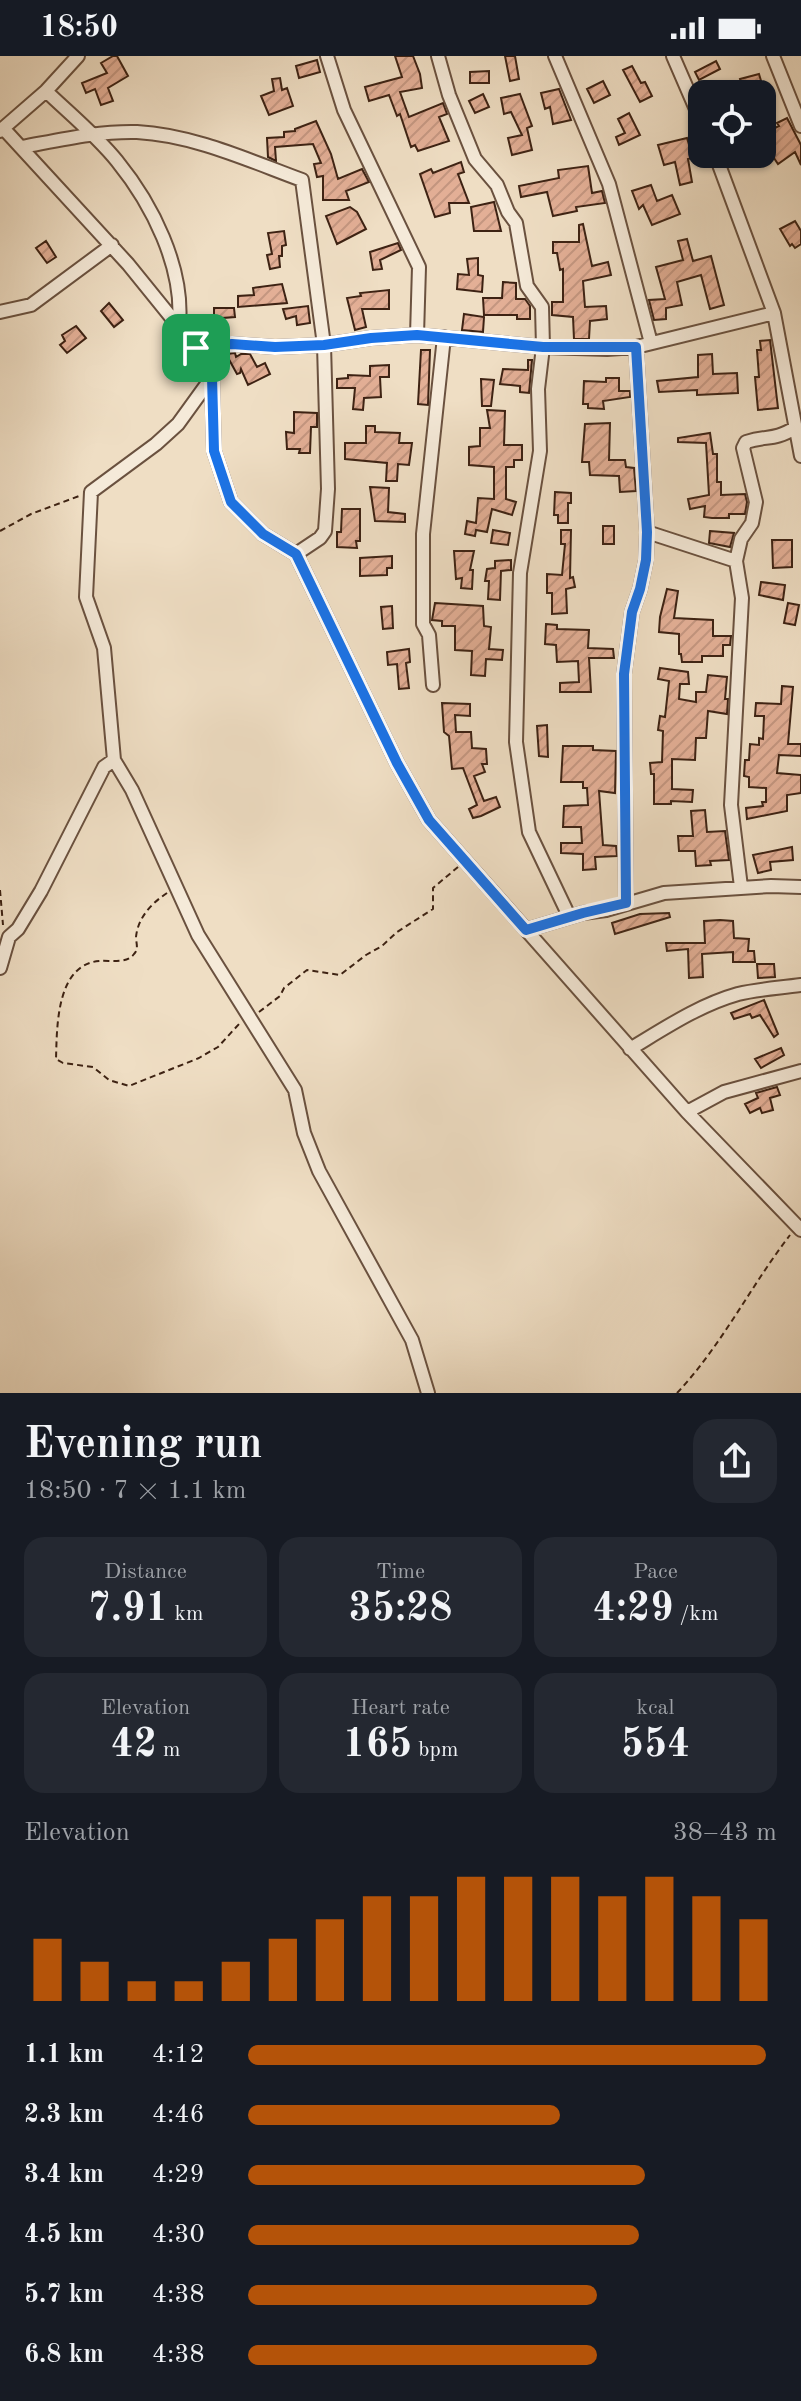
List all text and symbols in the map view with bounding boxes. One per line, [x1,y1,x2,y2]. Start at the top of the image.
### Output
text: 18:50 [40,13,118,43]
map controls [688,80,776,168]
button: locate [688,80,776,168]
pin [162,314,230,382]
icon: arrive [174,326,218,370]
button: share [693,1419,777,1503]
text: Evening run [24,1423,262,1467]
text: 18:50 · 7 × 1.1 km [24,1478,246,1504]
text: Distance [104,1561,187,1583]
text: Time [376,1561,425,1583]
text: Pace [633,1561,678,1583]
text: 7.91 [88,1590,168,1630]
text: 35:28 [349,1590,453,1630]
text: 4:29 [593,1590,673,1630]
text: km [168,1603,203,1625]
text: /km [673,1603,718,1625]
text: Elevation [101,1697,190,1719]
text: Heart rate [351,1697,450,1719]
text: kcal [637,1697,674,1719]
text: 42 [110,1726,157,1766]
text: 165 [343,1726,412,1766]
text: 554 [621,1726,690,1766]
text: m [157,1739,181,1761]
text: bpm [412,1739,458,1761]
text: Elevation [24,1820,130,1846]
text: 38–43 m [673,1820,777,1846]
text: 1.1 km [24,2042,104,2068]
text: 4:12 [152,2042,205,2068]
text: 2.3 km [24,2102,104,2128]
text: 4:46 [152,2102,205,2128]
text: 3.4 km [24,2162,104,2188]
text: 4:29 [152,2162,205,2188]
text: 4.5 km [24,2222,104,2248]
text: 4:30 [152,2222,205,2248]
text: 5.7 km [24,2282,104,2308]
text: 4:38 [152,2282,205,2308]
text: 6.8 km [24,2342,104,2368]
text: 4:38 [152,2342,205,2368]

